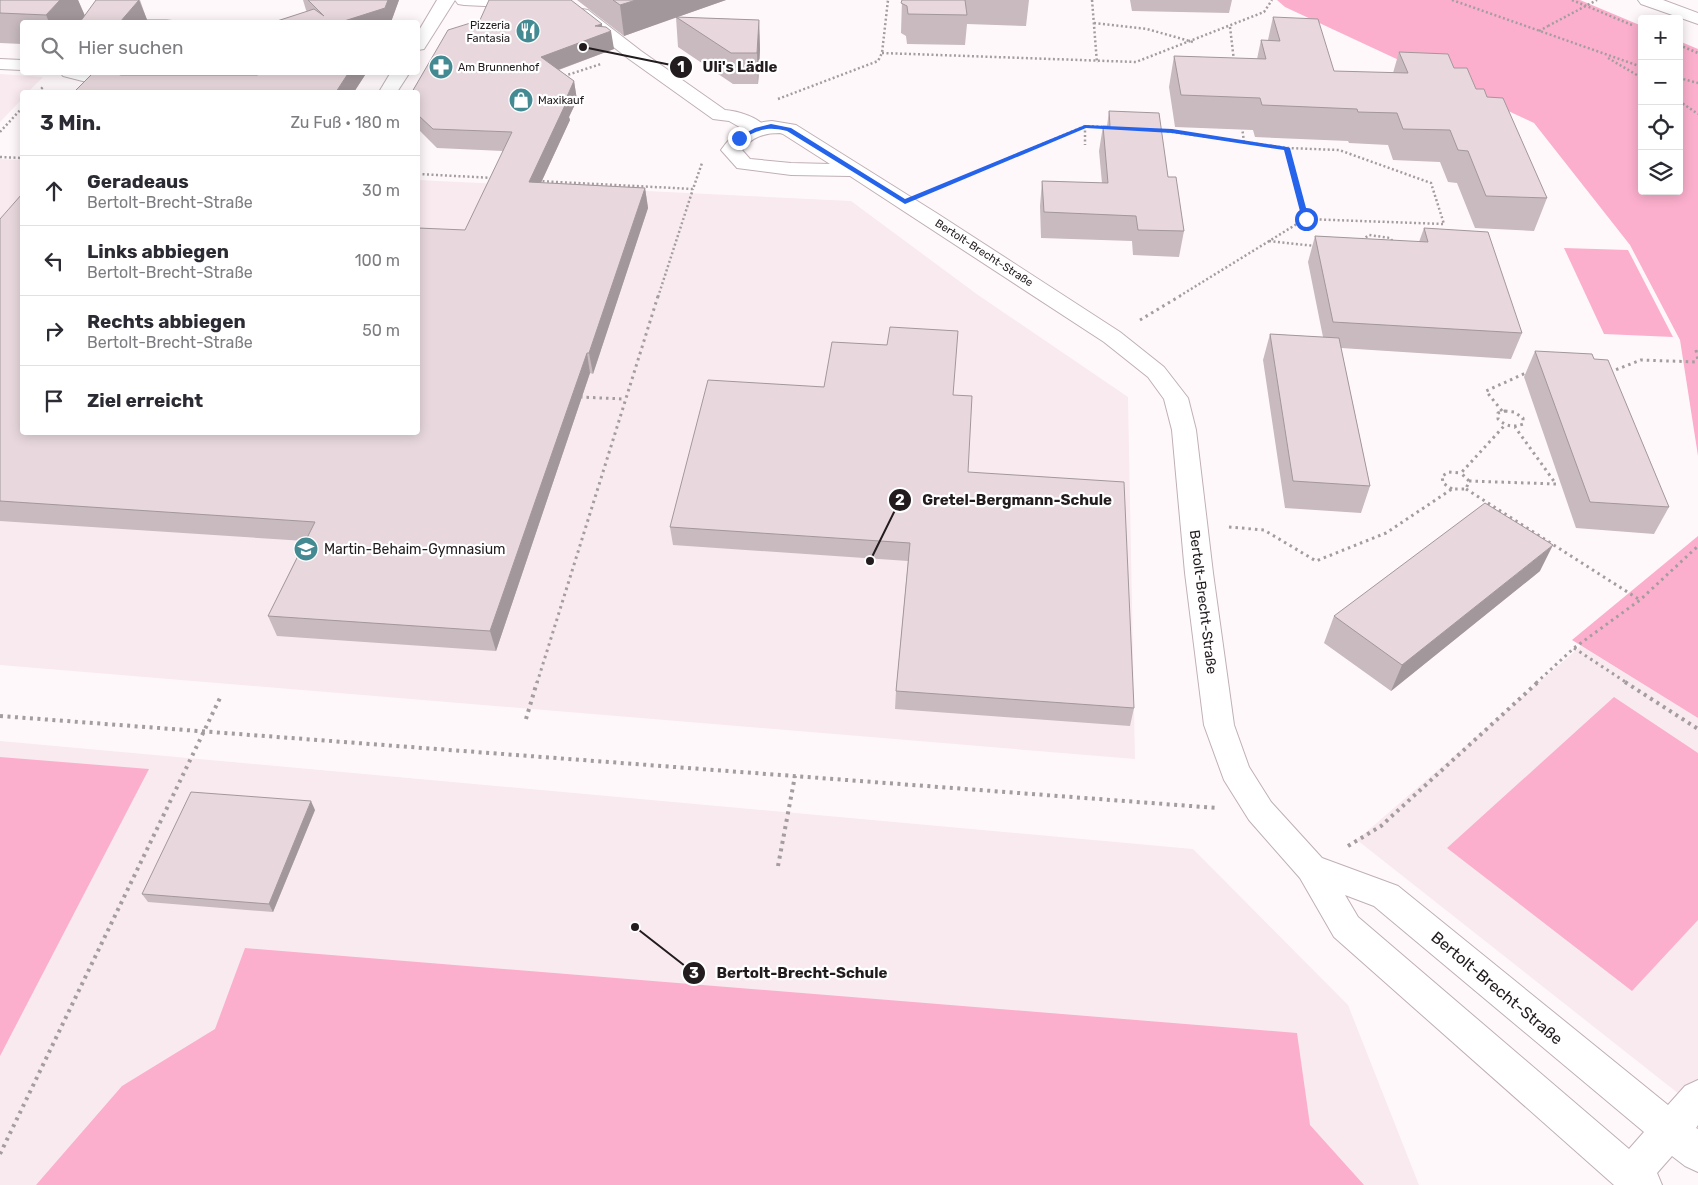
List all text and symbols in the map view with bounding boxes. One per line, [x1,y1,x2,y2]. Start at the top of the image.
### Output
map controls [1638,15,1683,195]
button: + [1638,15,1683,60]
restaurant icon: Pizzeria Fantasia [515,18,541,44]
place label: Pizzeria Fantasia [467,19,510,45]
search box [20,20,420,75]
icon: search [38,34,66,62]
text: Hier suchen [78,36,184,59]
callout: Uli's Lädle [668,52,788,82]
pharmacy icon: Am Brunnenhof [428,54,454,80]
text: 1 [677,58,685,76]
text: Uli's Lädle [703,58,777,76]
button: − [1638,60,1683,105]
place label: Am Brunnenhof [458,61,540,74]
shop icon: Maxikauf [508,87,534,113]
place label: Maxikauf [538,94,585,107]
button: locate [1638,105,1683,150]
text: 3 Min. [40,110,101,135]
text: Zu Fuß · 180 m [290,113,400,132]
route end [728,127,751,150]
button: layers [1638,150,1683,195]
text: Geradeaus [87,170,189,193]
icon: ahead [40,177,68,205]
text: 30 m [362,181,400,200]
text: Bertolt-Brecht-Straße [87,193,253,212]
route start [1295,208,1318,231]
street label: Bertolt-Brecht-Straße [933,217,1035,289]
text: Links abbiegen [87,240,229,263]
icon: left [40,247,68,275]
text: 100 m [355,251,400,270]
text: Bertolt-Brecht-Straße [87,263,253,282]
text: Rechts abbiegen [87,310,246,333]
icon: right [40,317,68,345]
text: 50 m [362,321,400,340]
text: Bertolt-Brecht-Straße [87,333,253,352]
icon: arrive [40,387,68,415]
text: Ziel erreicht [87,389,203,412]
callout: Gretel-Bergmann-Schule [887,485,1122,515]
text: 2 [895,491,905,509]
text: Gretel-Bergmann-Schule [922,491,1112,509]
street label: Bertolt-Brecht-Straße [1186,529,1220,675]
school or university icon: Martin-Behaim-Gymnasium [293,536,319,562]
place label: Martin-Behaim-Gymnasium [324,541,506,558]
street label: Bertolt-Brecht-Straße [1427,927,1567,1049]
callout: Bertolt-Brecht-Schule [681,958,897,988]
text: 3 [689,964,699,982]
text: Bertolt-Brecht-Schule [717,964,888,982]

